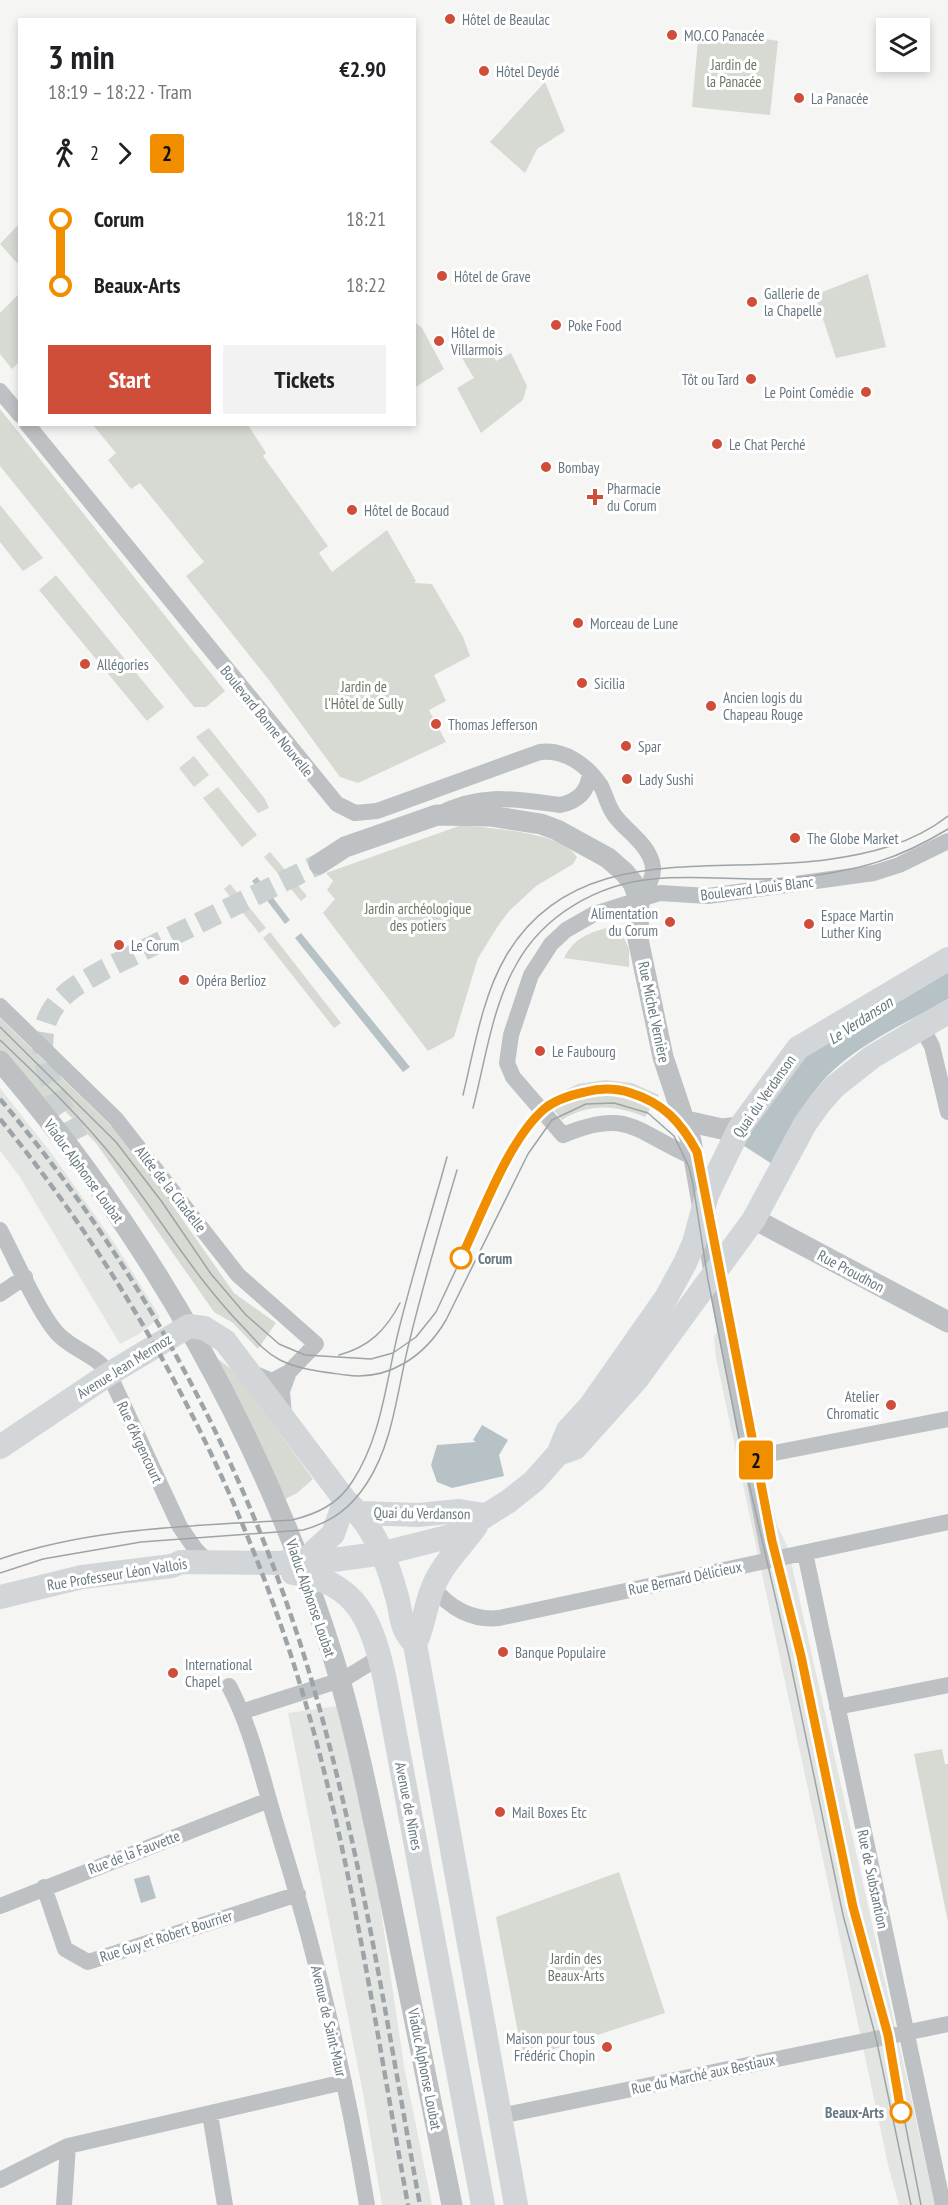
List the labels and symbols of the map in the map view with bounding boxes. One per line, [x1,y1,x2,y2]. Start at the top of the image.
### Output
place label: Hôtel de Beaulac [462,10,551,29]
marker: Hôtel de Beaulac [443,12,457,26]
place label: MO.CO Panacée [684,26,764,45]
marker: MO.CO Panacée [665,28,679,42]
park label: Jardin de la Panacée [707,55,761,91]
place label: Hôtel Deydé [496,62,560,81]
marker: Hôtel Deydé [477,64,491,78]
place label: La Panacée [811,89,869,108]
marker: La Panacée [792,91,806,105]
place label: Hôtel de Grave [454,267,531,286]
marker: Hôtel de Grave [435,269,449,283]
place label: Gallerie de la Chapelle [764,284,822,320]
marker: Gallerie de la Chapelle [745,295,759,309]
place label: Poke Food [568,316,622,335]
marker: Poke Food [549,318,563,332]
place label: Hôtel de Villarmois [450,323,503,359]
marker: Hôtel de Villarmois [432,334,446,348]
place label: Tôt ou Tard [682,370,739,389]
marker: Tôt ou Tard [744,372,758,386]
place label: Le Point Comédie [764,383,854,402]
marker: Le Point Comédie [859,385,873,399]
place label: Le Chat Perché [729,435,806,454]
marker: Le Chat Perché [710,437,724,451]
place label: Bombay [558,458,600,477]
marker: Bombay [539,460,553,474]
place label: Pharmacie du Corum [607,479,661,515]
marker: Pharmacie du Corum [588,490,602,504]
place label: Hôtel de Bocaud [364,501,449,520]
marker: Hôtel de Bocaud [345,503,359,517]
place label: Morceau de Lune [590,614,678,633]
marker: Morceau de Lune [571,616,585,630]
place label: Allégories [97,655,149,674]
marker: Allégories [78,657,92,671]
street label: Boulevard Bonne Nouvelle [216,662,318,780]
place label: Sicilia [594,674,625,693]
marker: Sicilia [575,676,589,690]
park label: Jardin de l'Hôtel de Sully [324,677,404,713]
place label: Ancien logis du Chapeau Rouge [723,688,803,724]
marker: Ancien logis du Chapeau Rouge [704,699,718,713]
place label: Thomas Jefferson [448,715,538,734]
marker: Thomas Jefferson [429,717,443,731]
place label: Spar [638,737,662,756]
marker: Spar [619,739,633,753]
place label: Lady Sushi [639,770,694,789]
marker: Lady Sushi [620,772,634,786]
place label: The Globe Market [807,829,899,848]
marker: The Globe Market [788,831,802,845]
street label: Boulevard Louis Blanc [699,872,815,904]
park label: Jardin archéologique des potiers [364,899,471,935]
place label: Alimentation du Corum [591,904,658,940]
place label: Espace Martin Luther King [821,906,893,942]
marker: Alimentation du Corum [663,915,677,929]
marker: Espace Martin Luther King [802,917,816,931]
place label: Le Corum [131,936,179,955]
marker: Le Corum [112,938,126,952]
street label: Rue Michel Vernière [634,960,674,1064]
place label: Opéra Berlioz [196,971,266,990]
marker: Opéra Berlioz [177,973,191,987]
water label: Le Verdanson [824,991,897,1048]
place label: Le Faubourg [552,1042,616,1061]
marker: Le Faubourg [533,1044,547,1058]
street label: Quai du Verdanson [728,1051,800,1141]
street label: Viaduc Alphonse Loubat [39,1115,128,1227]
street label: Allée de la Citadelle [131,1142,211,1236]
street label: Rue Proudhon [814,1246,888,1296]
marker: Corum [450,1247,472,1269]
place label: Corum [478,1249,512,1268]
street label: Avenue Jean Mermoz [73,1329,175,1403]
place label: Atelier Chromatic [826,1387,880,1423]
street label: Rue d'Argencourt [113,1398,167,1486]
marker: Atelier Chromatic [884,1398,898,1412]
line badge: 2 [736,1440,776,1480]
street label: Quai du Verdanson [373,1503,471,1523]
street label: Viaduc Alphonse Loubat [282,1536,340,1659]
street label: Rue Professeur Léon Vallois [46,1554,188,1594]
street label: Rue Bernard Délicieux [627,1557,743,1599]
place label: Banque Populaire [515,1643,606,1662]
marker: Banque Populaire [496,1645,510,1659]
place label: International Chapel [185,1655,252,1691]
marker: International Chapel [166,1666,180,1680]
street label: Avenue de Nîmes [391,1760,427,1852]
place label: Mail Boxes Etc [512,1803,588,1822]
marker: Mail Boxes Etc [493,1805,507,1819]
street label: Rue de la Fauvette [85,1826,183,1878]
street label: Rue de Substantion [853,1828,893,1930]
street label: Rue Guy et Robert Bourrier [97,1905,236,1966]
park label: Jardin des Beaux-Arts [548,1949,604,1985]
street label: Avenue de Saint-Maur [307,1964,351,2079]
street label: Viaduc Alphonse Loubat [404,2006,446,2131]
place label: Maison pour tous Frédéric Chopin [506,2029,595,2065]
marker: Maison pour tous Frédéric Chopin [600,2040,614,2054]
street label: Rue du Marché aux Bestiaux [630,2050,776,2098]
marker: Beaux-Arts [890,2101,912,2123]
place label: Beaux-Arts [825,2103,884,2122]

